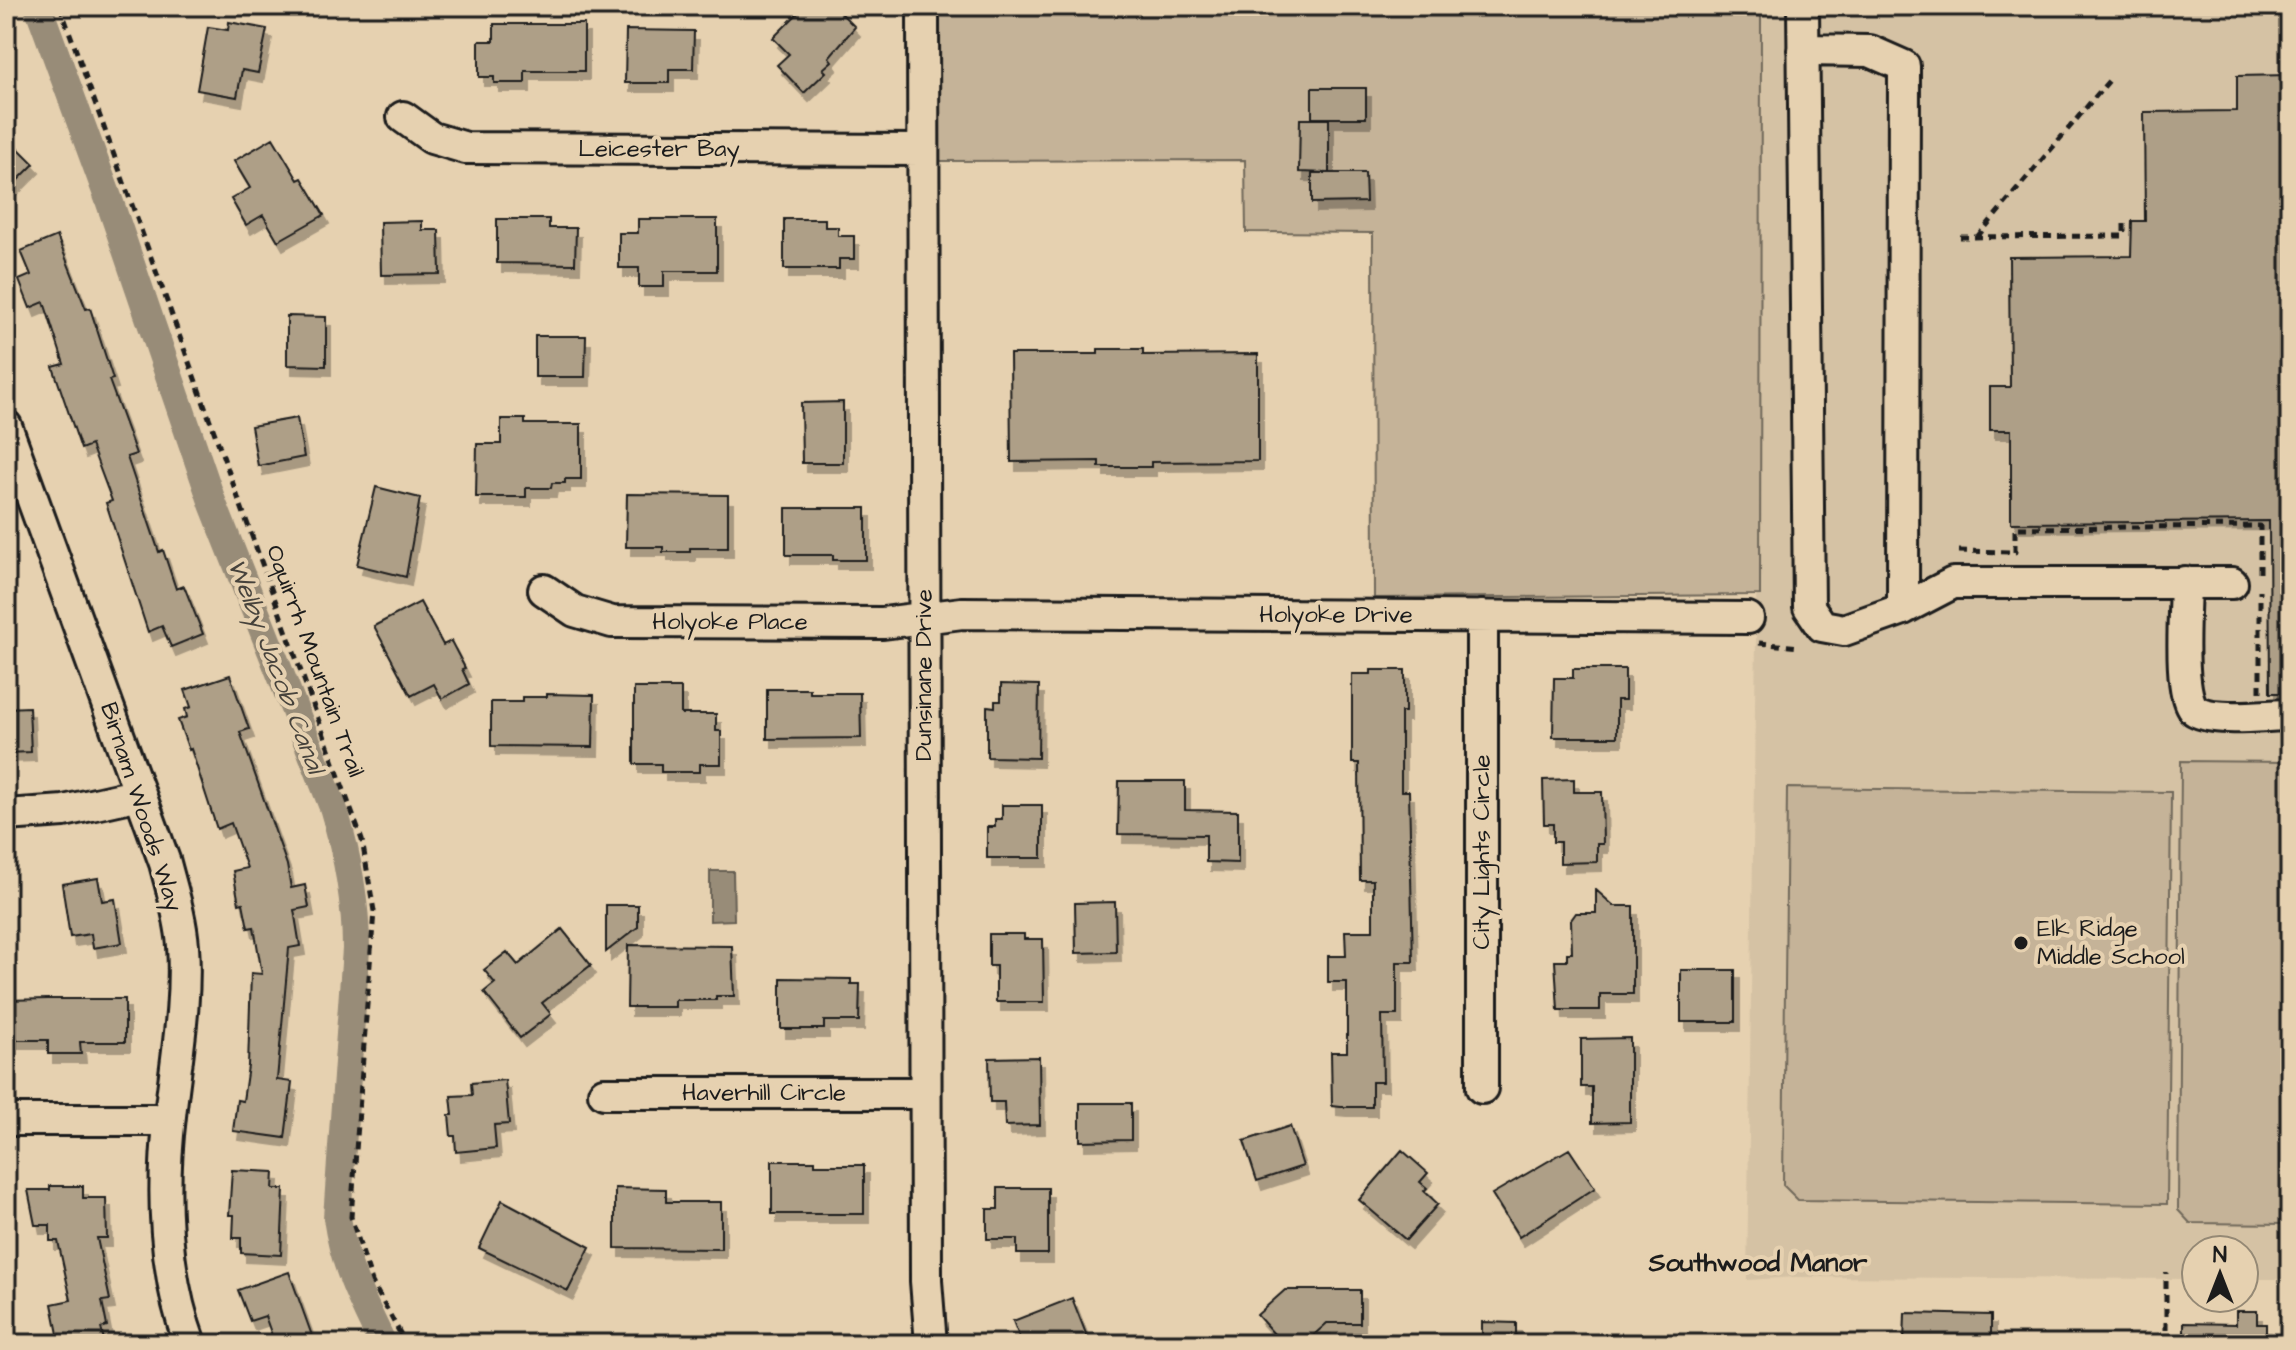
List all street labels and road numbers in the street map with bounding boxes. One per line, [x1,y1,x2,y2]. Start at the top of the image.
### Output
street label: Leicester Bay [578,132,740,167]
street label: Oquirrh Mountain Trail [257,540,373,782]
street label: Dunsinane Drive [907,589,941,761]
street label: Holyoke Drive [1259,598,1413,633]
street label: Holyoke Place [652,605,808,640]
street label: Birnam Woods Way [90,698,191,916]
street label: City Lights Circle [1465,755,1500,949]
street label: Haverhill Circle [682,1076,846,1110]

